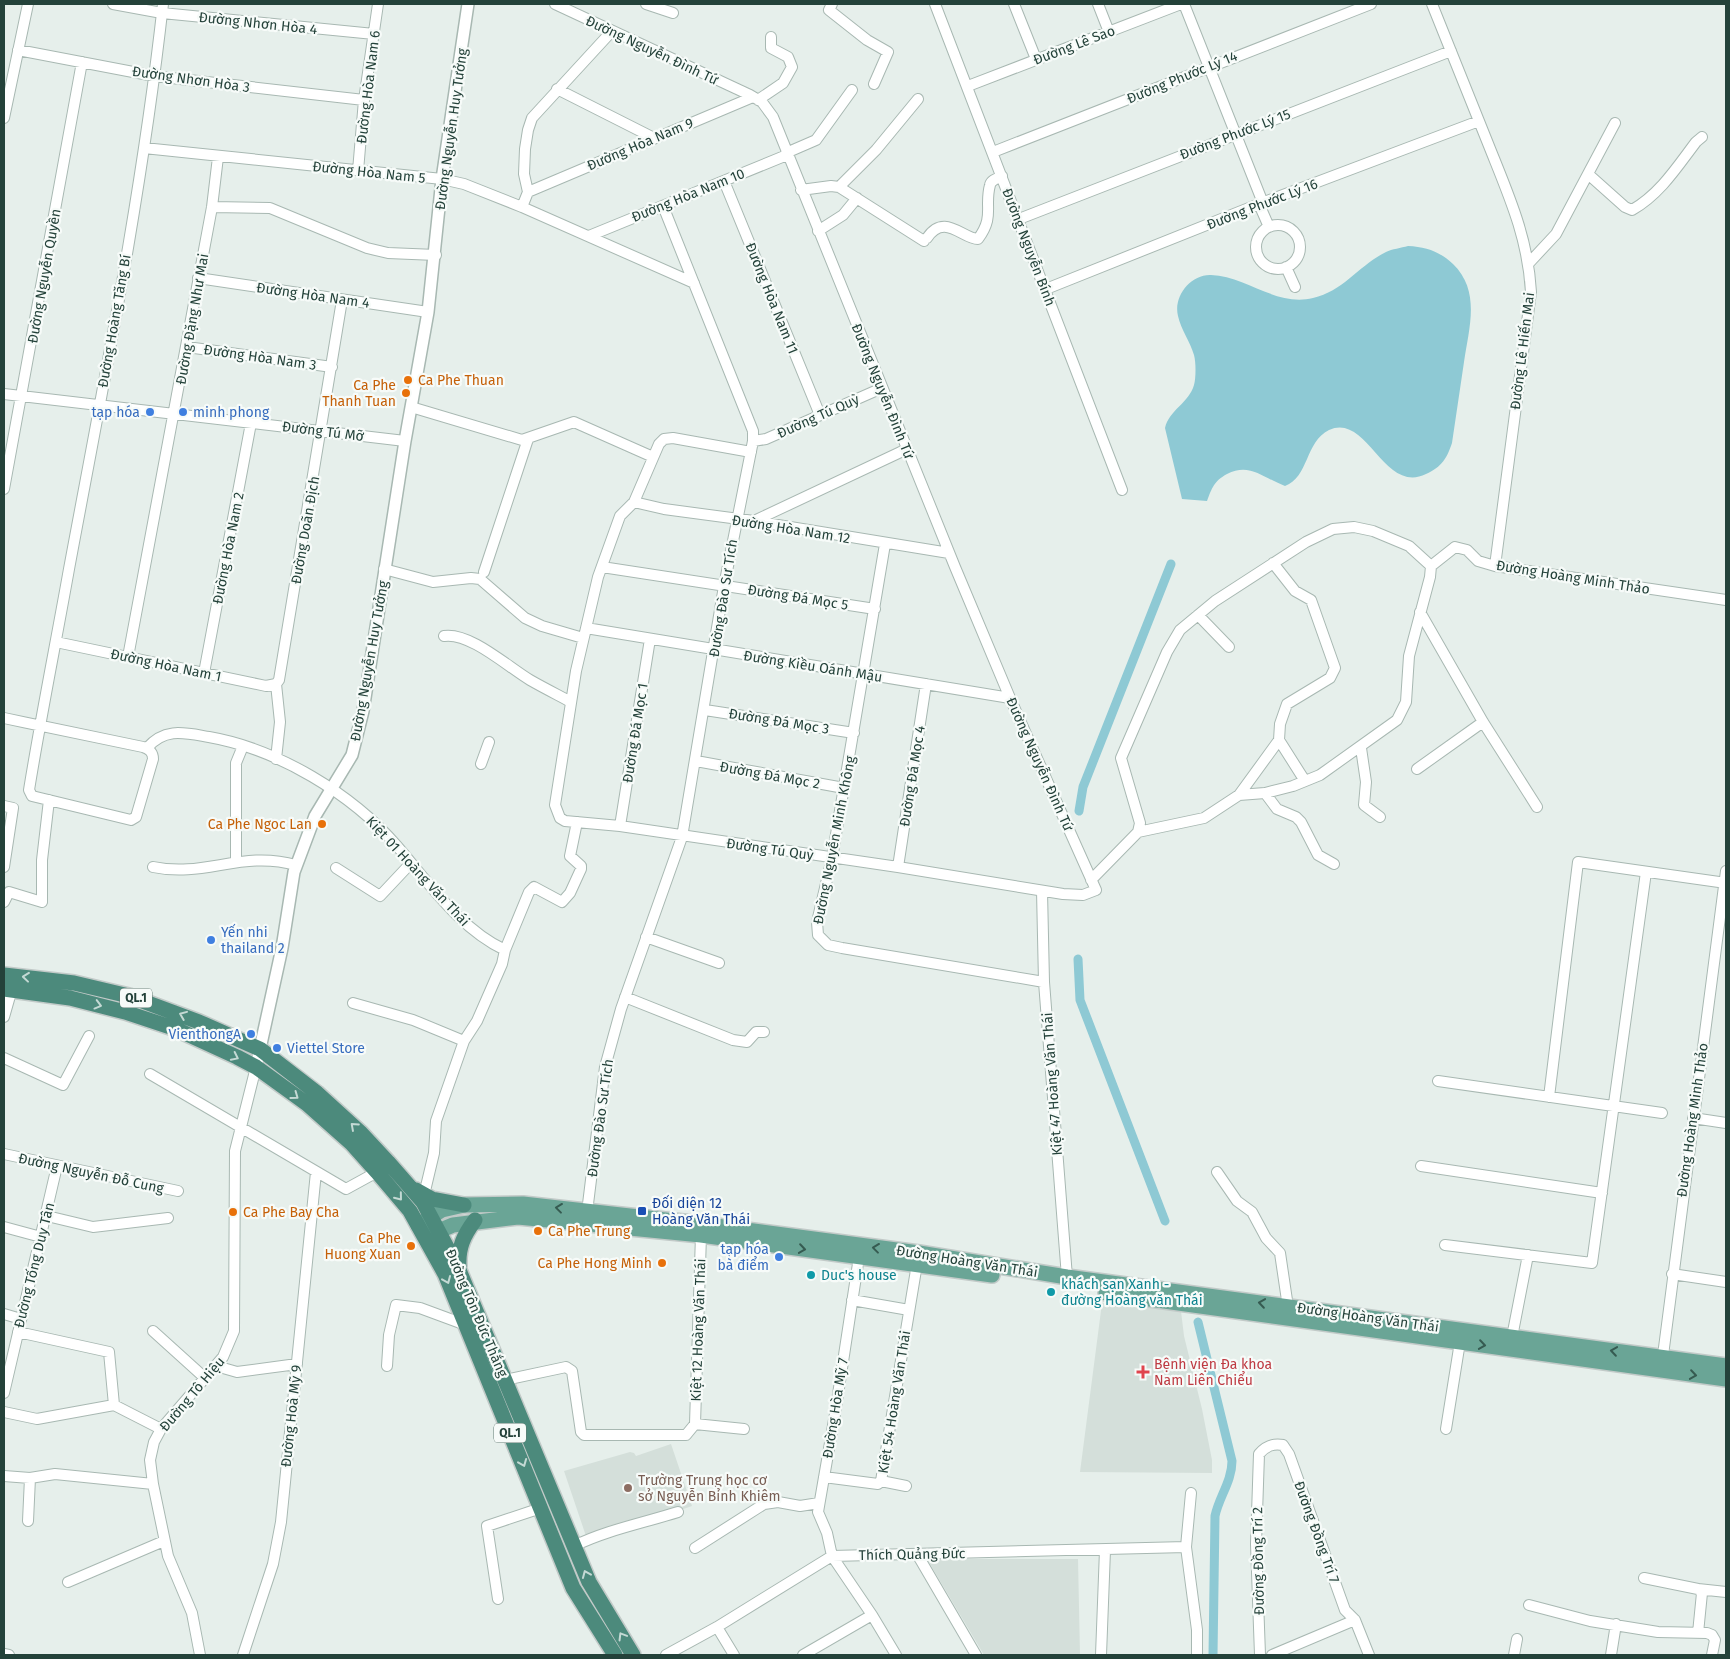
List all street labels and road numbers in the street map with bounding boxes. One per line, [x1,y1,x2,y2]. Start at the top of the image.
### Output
street label: Đường Nhơn Hòa 4 [198,9,319,38]
street label: Đường Nguyễn Đình Tứ [583,12,721,89]
street label: Đường Lê Sao [1031,22,1117,69]
street label: Đường Hòa Nam 6 [353,29,384,145]
street label: Đường Nguyễn Huy Tưởng [432,46,471,211]
street label: Đường Phước Lý 14 [1124,47,1240,107]
street label: Đường Nhơn Hòa 3 [131,63,251,96]
street label: Đường Phước Lý 15 [1177,106,1293,163]
street label: Đường Hòa Nam 9 [584,114,696,175]
street label: Đường Hòa Nam 5 [312,158,426,187]
street label: Đường Hòa Nam 10 [629,165,747,226]
street label: Đường Phước Lý 16 [1204,175,1320,233]
street label: Đường Nguyễn Bính [998,186,1059,309]
street label: Đường Nguyễn Quyền [23,207,65,345]
street label: Đường Hòa Nam 11 [741,240,802,356]
street label: Đường Đặng Như Mai [173,252,212,386]
street label: Đường Hoàng Tăng Bí [94,253,135,389]
street label: Đường Hòa Nam 4 [255,279,371,312]
street label: Đường Lê Hiến Mai [1506,291,1538,411]
street label: Đường Nguyễn Đình Tứ [848,321,918,462]
street label: Đường Hòa Nam 3 [202,341,317,374]
street label: Đường Tú Quỳ [775,391,862,442]
street label: Đường Tú Mỡ [281,418,366,445]
street label: Đường Doãn Địch [288,475,323,585]
street label: Đường Hòa Nam 2 [209,491,248,605]
street label: Đường Hòa Nam 12 [731,512,851,547]
street label: Đường Đào Sư Tích [706,538,741,658]
street label: Đường Hoàng Minh Thảo [1495,557,1651,598]
street label: Đường Nguyễn Huy Tưởng [347,579,392,743]
street label: Đường Đá Mọc 5 [746,581,849,614]
street label: Đường Hòa Nam 1 [109,645,223,686]
street label: Đường Kiều Oánh Mậu [742,646,884,686]
street label: Đường Đá Mọc 1 [619,682,652,784]
street label: Đường Nguyễn Đình Tứ [1002,695,1077,834]
street label: Đường Đá Mọc 3 [727,705,830,738]
street label: Đường Đá Mọc 4 [896,724,929,828]
street label: Đường Nguyễn Minh Không [810,754,859,926]
street label: Đường Đá Mọc 2 [718,758,821,793]
street label: Kiệt 01 Hoàng Văn Thái [362,813,473,930]
street label: Đường Tú Quỳ [725,835,815,864]
road number: QL.1 [120,988,152,1008]
street label: Kiệt 47 Hoàng Văn Thái [1039,1012,1066,1156]
street label: Đường Hoàng Minh Thảo [1673,1042,1712,1198]
street label: Đường Đào Sư Tích [584,1058,617,1178]
street label: Đường Nguyễn Đỗ Cung [17,1150,166,1197]
street label: Đường Tống Duy Tân [10,1200,58,1330]
street label: Đường Hoàng Văn Thái [895,1242,1039,1281]
street label: Đường Tôn Đức Thắng [442,1246,512,1381]
street label: Kiệt 12 Hoàng Văn Thái [688,1258,709,1402]
street label: Đường Hoàng Văn Thái [1296,1299,1440,1336]
street label: Kiệt 54 Hoàng Văn Thái [875,1329,914,1475]
street label: Đường Tô Hiệu [156,1353,229,1435]
street label: Đường Hòa Mỹ 7 [819,1357,852,1460]
street label: Đường Hoà Mỹ 9 [278,1364,305,1468]
road number: QL.1 [494,1424,526,1442]
street label: Đường Đồng Trí 7 [1290,1478,1344,1586]
street label: Đường Đồng Trí 2 [1248,1507,1268,1615]
street label: Thích Quảng Đức [859,1545,966,1564]

